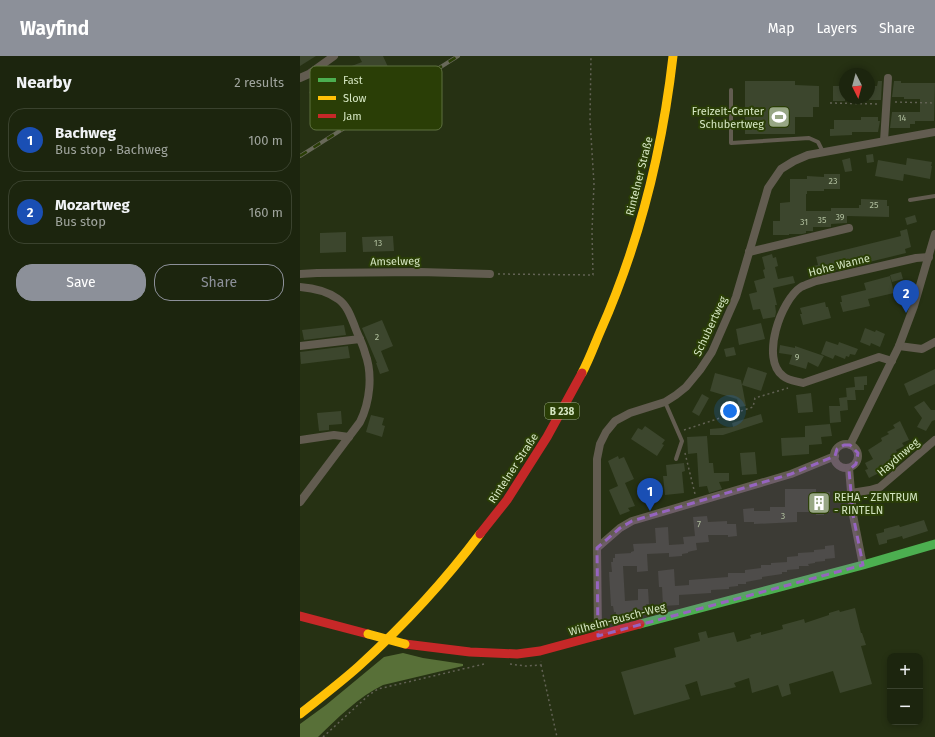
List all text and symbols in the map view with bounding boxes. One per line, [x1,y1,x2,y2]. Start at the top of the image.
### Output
text: Wayfind [20,17,89,40]
text: Map [768,20,794,37]
text: Layers [816,20,857,37]
text: Share [879,20,915,37]
legend [310,66,442,130]
north arrow [839,68,875,104]
text: Nearby [16,72,71,93]
text: Fast [343,74,363,87]
text: 2 results [234,75,284,90]
text: Slow [343,92,367,105]
sports icon: Freizeit-Center Schubertweg [766,104,792,130]
place label: Freizeit-Center Schubertweg [692,105,765,131]
text: Jam [343,110,362,123]
house number: 14 [898,113,907,123]
text: Bachweg [55,124,116,142]
text: 1 [27,133,33,148]
text: 100 m [248,133,283,148]
street label: Rintelner Straße [623,135,656,217]
text: Bus stop · Bachweg [55,142,168,157]
house number: 23 [829,176,837,186]
text: Mozartweg [55,196,130,214]
house number: 25 [870,200,879,210]
text: 2 [27,205,33,220]
text: 160 m [249,205,283,220]
house number: 39 [835,212,845,222]
text: Bus stop [55,214,106,229]
house number: 35 [817,215,827,225]
house number: 31 [800,217,808,227]
house number: 13 [374,238,382,248]
street label: Hohe Wanne [807,252,871,279]
street label: Amselweg [370,255,420,268]
button: Save [16,264,146,301]
button: Share [154,264,284,301]
pin: 2 [893,280,919,313]
street label: Schubertweg [691,294,730,358]
house number: 2 [375,332,379,342]
house number: 9 [795,352,800,362]
your location [720,401,740,421]
road number: B 238 [545,403,579,419]
street label: Rintelner Straße [486,431,541,506]
street label: Haydnweg [875,435,922,479]
pin: 1 [637,478,663,511]
building icon: REHA - ZENTRUM - RINTELN [806,490,832,516]
place label: REHA - ZENTRUM - RINTELN [834,491,918,517]
house number: 3 [781,511,785,521]
house number: 7 [697,519,701,529]
street label: Wilhelm-Busch-Weg [567,600,667,639]
map controls [887,653,923,725]
button: + [887,653,923,689]
button: − [887,689,923,725]

